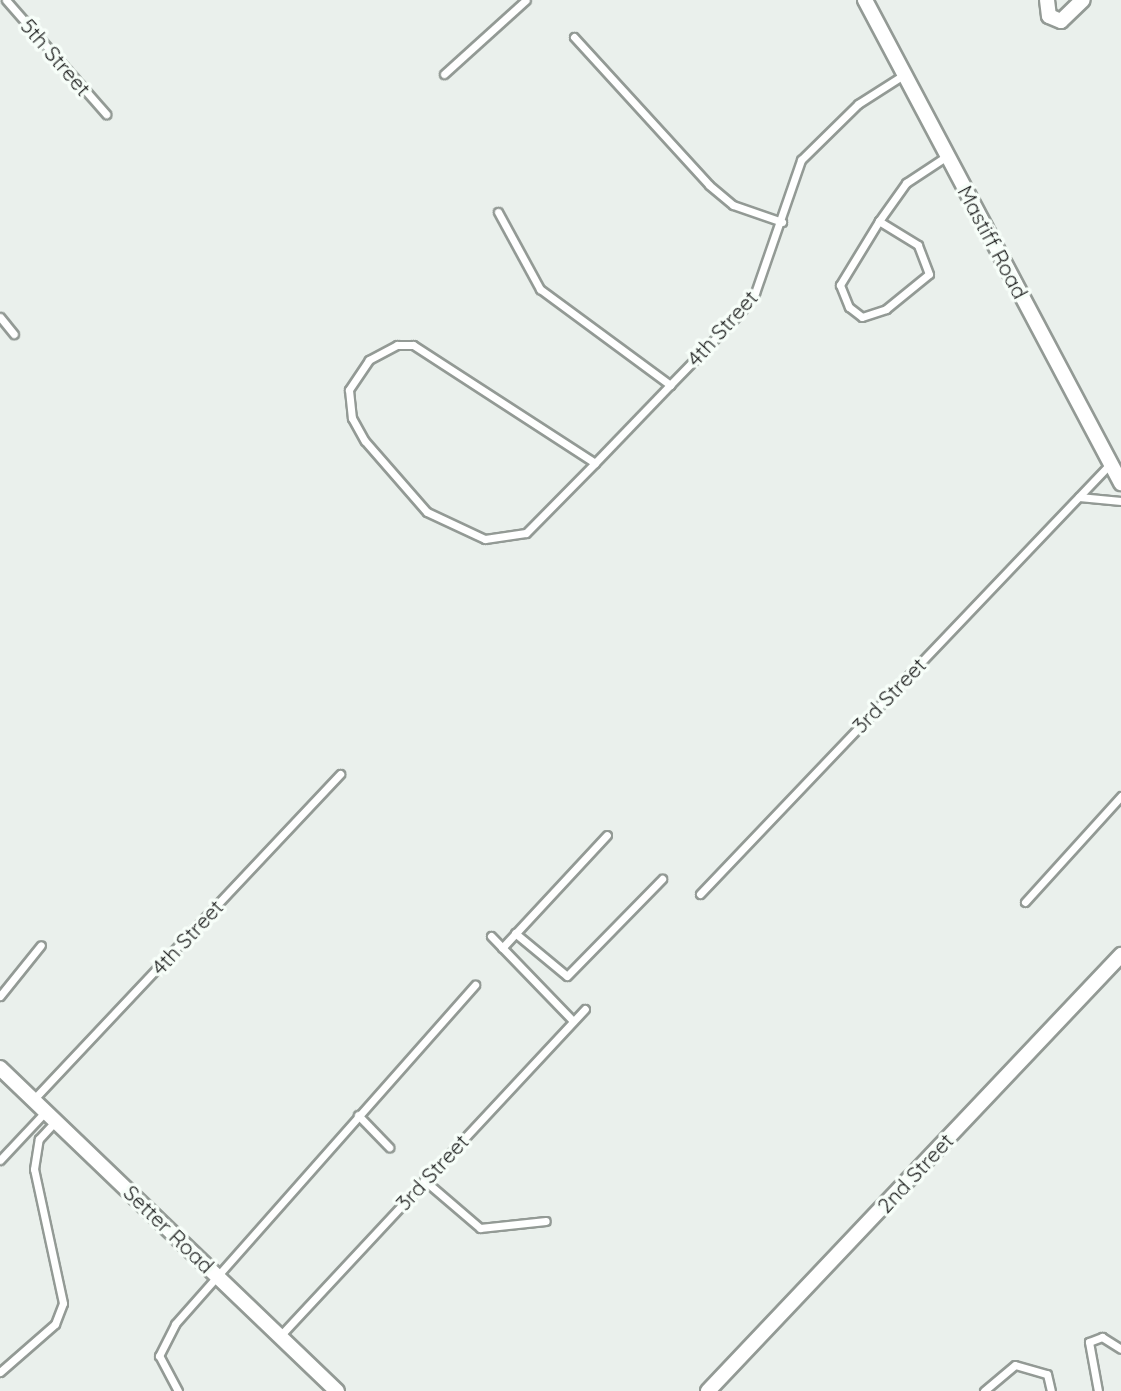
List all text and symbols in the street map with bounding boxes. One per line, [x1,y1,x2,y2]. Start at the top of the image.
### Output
street label: 5th Street [16,13,96,101]
street label: Mastiff Road [953,181,1033,303]
street label: 4th Street [681,285,763,371]
street label: 3rd Street [847,652,931,738]
street label: 4th Street [146,894,228,980]
street label: 2nd Street [872,1128,958,1218]
street label: 3rd Street [391,1129,473,1215]
street label: Setter Road [119,1180,219,1278]

